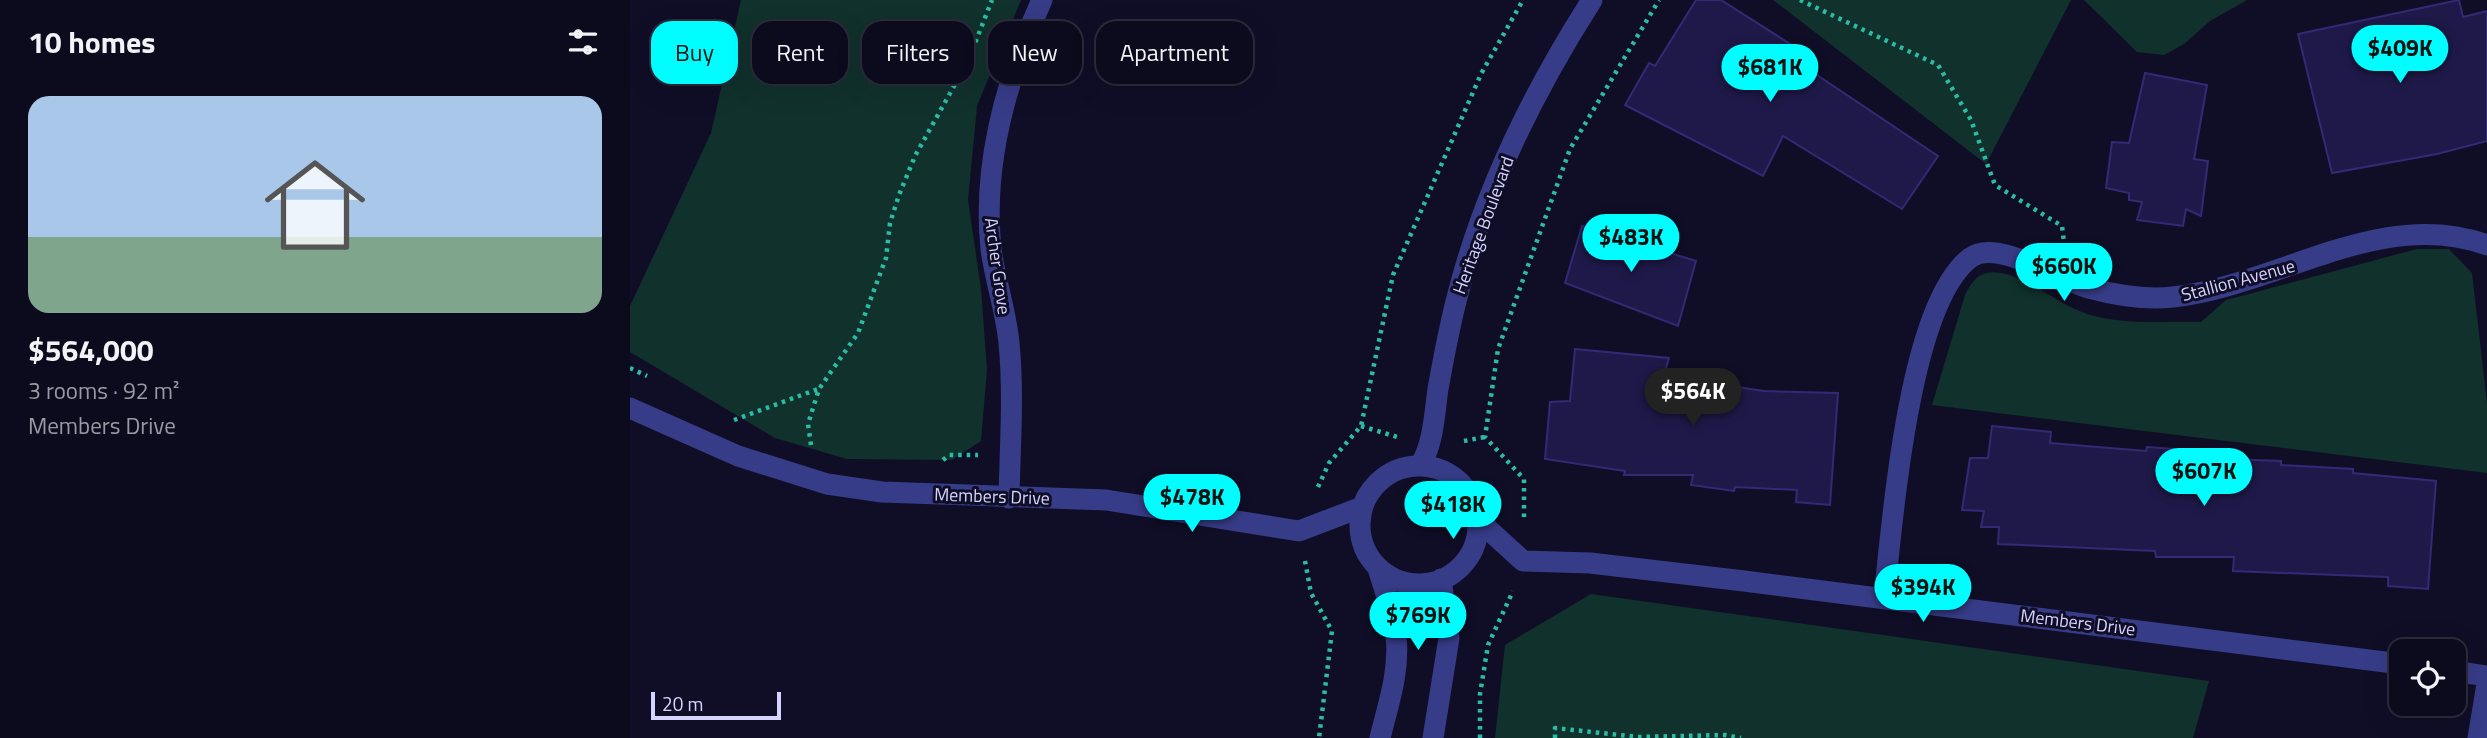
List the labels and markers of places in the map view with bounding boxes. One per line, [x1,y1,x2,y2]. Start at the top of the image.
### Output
pin: $409K [2351,25,2449,85]
pin: $681K [1721,44,1819,104]
pin: $483K [1582,215,1680,274]
pin: $660K [2015,244,2113,303]
pin: $564K [1644,368,1742,428]
pin: $607K [2155,448,2253,508]
pin: $478K [1143,475,1241,534]
pin: $418K [1404,482,1502,541]
pin: $394K [1874,564,1972,624]
pin: $769K [1369,592,1467,652]

